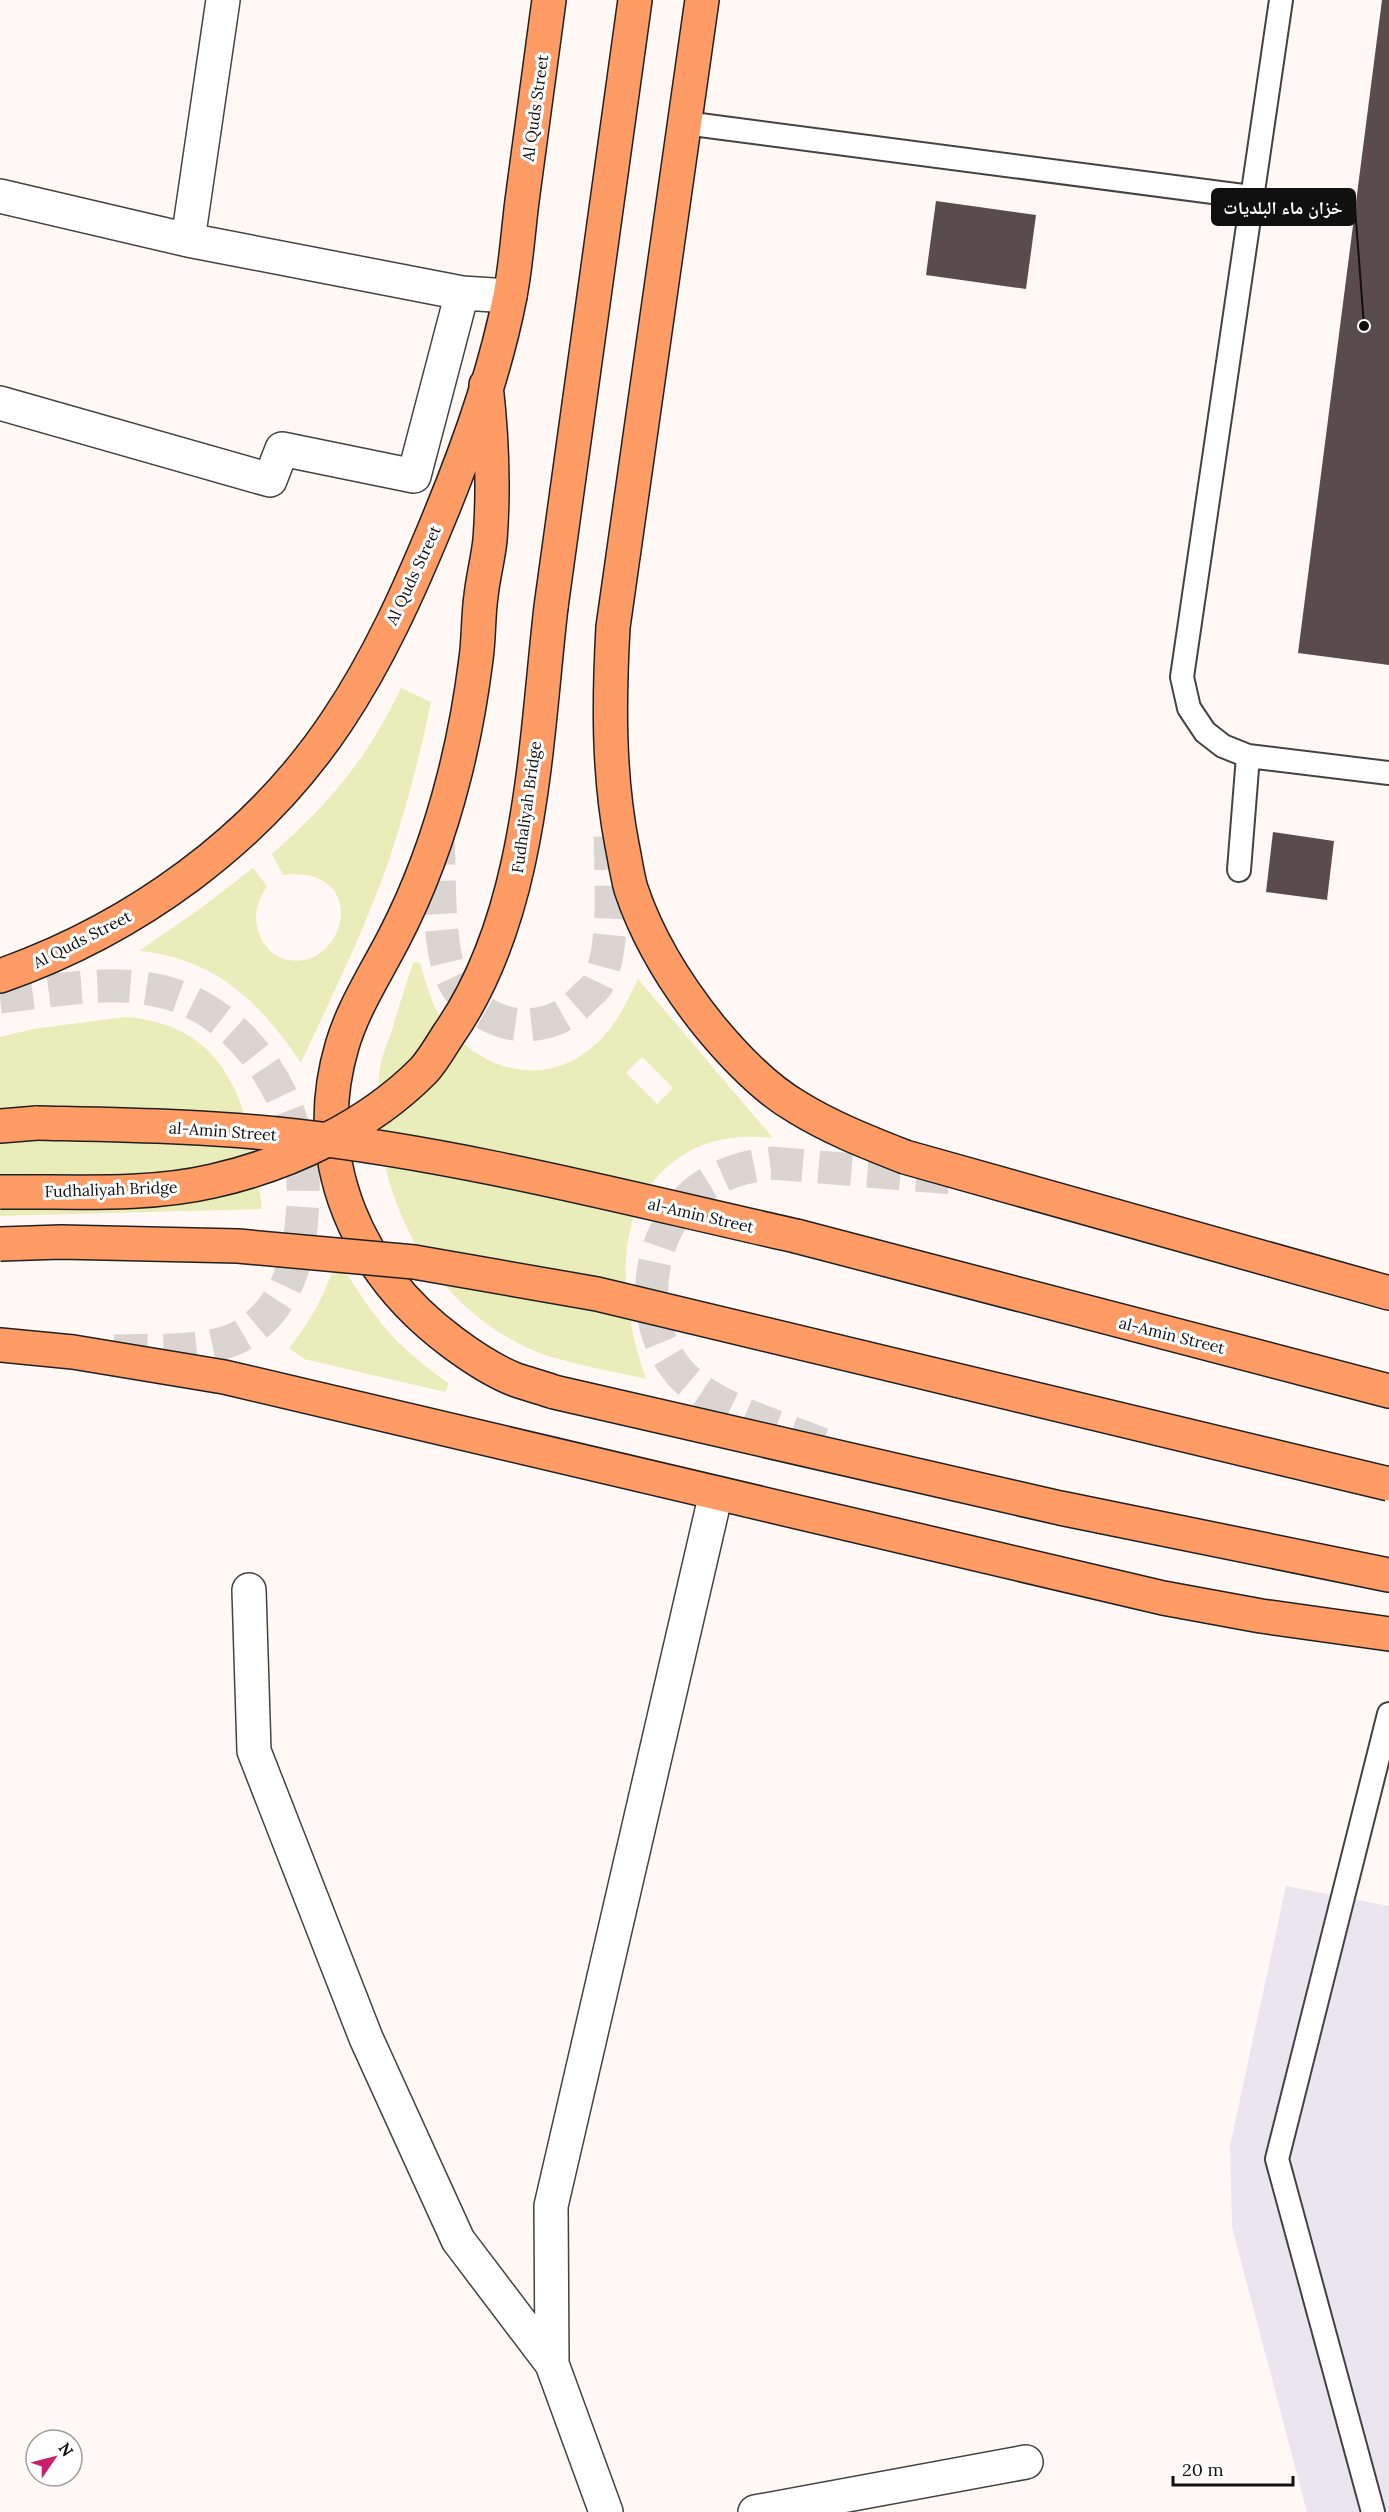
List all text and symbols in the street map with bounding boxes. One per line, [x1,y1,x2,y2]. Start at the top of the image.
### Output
street label: Al Quds Street [517,53,552,164]
callout: خزان ماء البلديات [1212,189,1355,225]
text: خزان ماء البلديات [1223,196,1343,219]
street label: Al Quds Street [381,521,445,629]
street label: Fudhaliyah Bridge [507,739,545,874]
street label: Al Quds Street [29,905,135,973]
street label: al-Amin Street [168,1117,278,1145]
street label: Fudhaliyah Bridge [44,1177,178,1201]
street label: al-Amin Street [646,1193,757,1237]
street label: al-Amin Street [1117,1312,1228,1358]
north arrow [24,2428,84,2488]
text: N [55,2439,78,2460]
scale bar [1173,2449,1293,2487]
text: 20 m [1182,2458,1224,2481]

